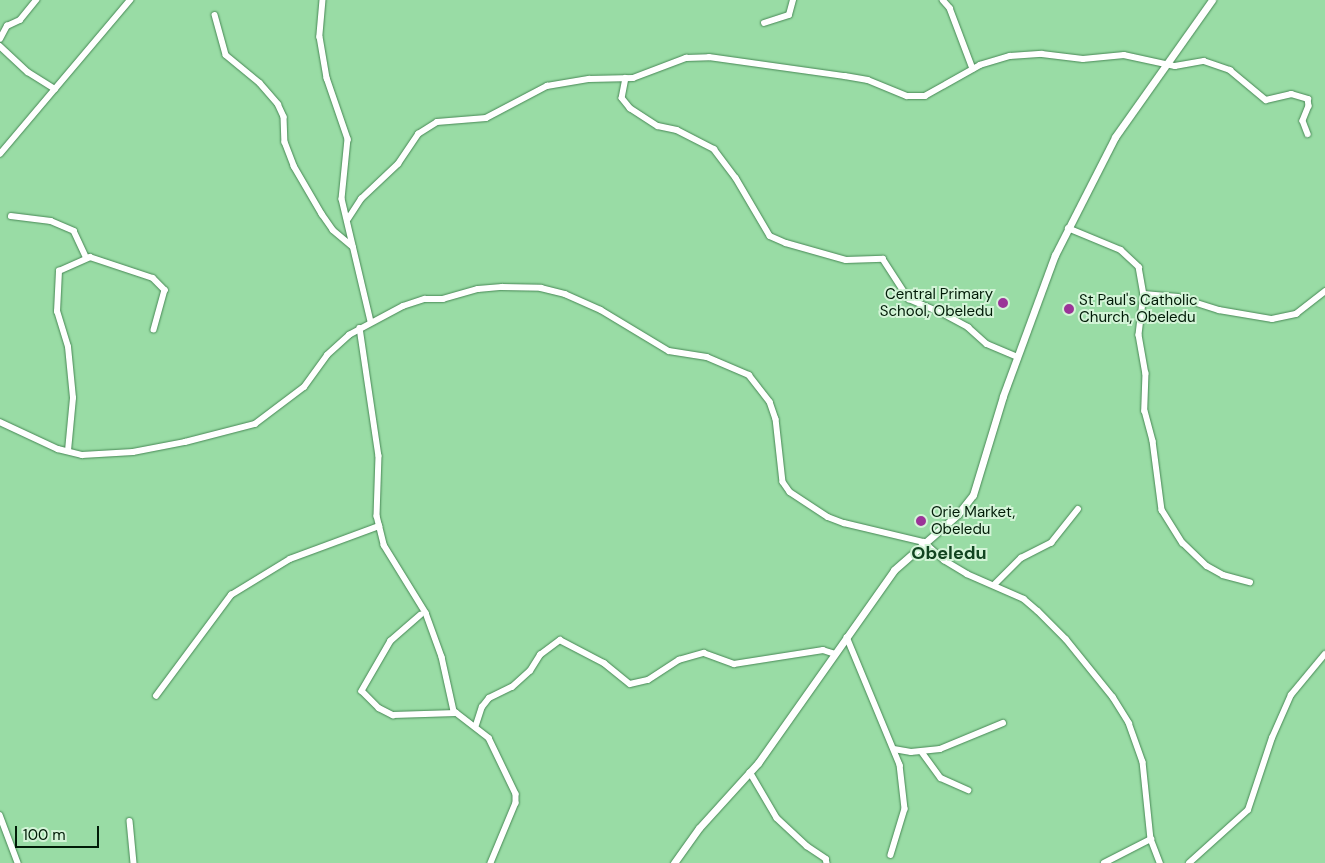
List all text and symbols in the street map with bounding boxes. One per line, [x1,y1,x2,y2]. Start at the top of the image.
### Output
place label: Central Primary School, Obeledu [880,285,993,320]
place label: St Paul's Catholic Church, Obeledu [1079,291,1198,326]
marker: Central Primary School, Obeledu [997,297,1009,309]
marker: St Paul's Catholic Church, Obeledu [1063,303,1075,315]
place label: Orie Market, Obeledu [931,503,1015,538]
marker: Orie Market, Obeledu [915,515,927,527]
district label: Obeledu [911,542,987,564]
scale bar [18,816,101,848]
text: 100 m [23,825,66,845]

